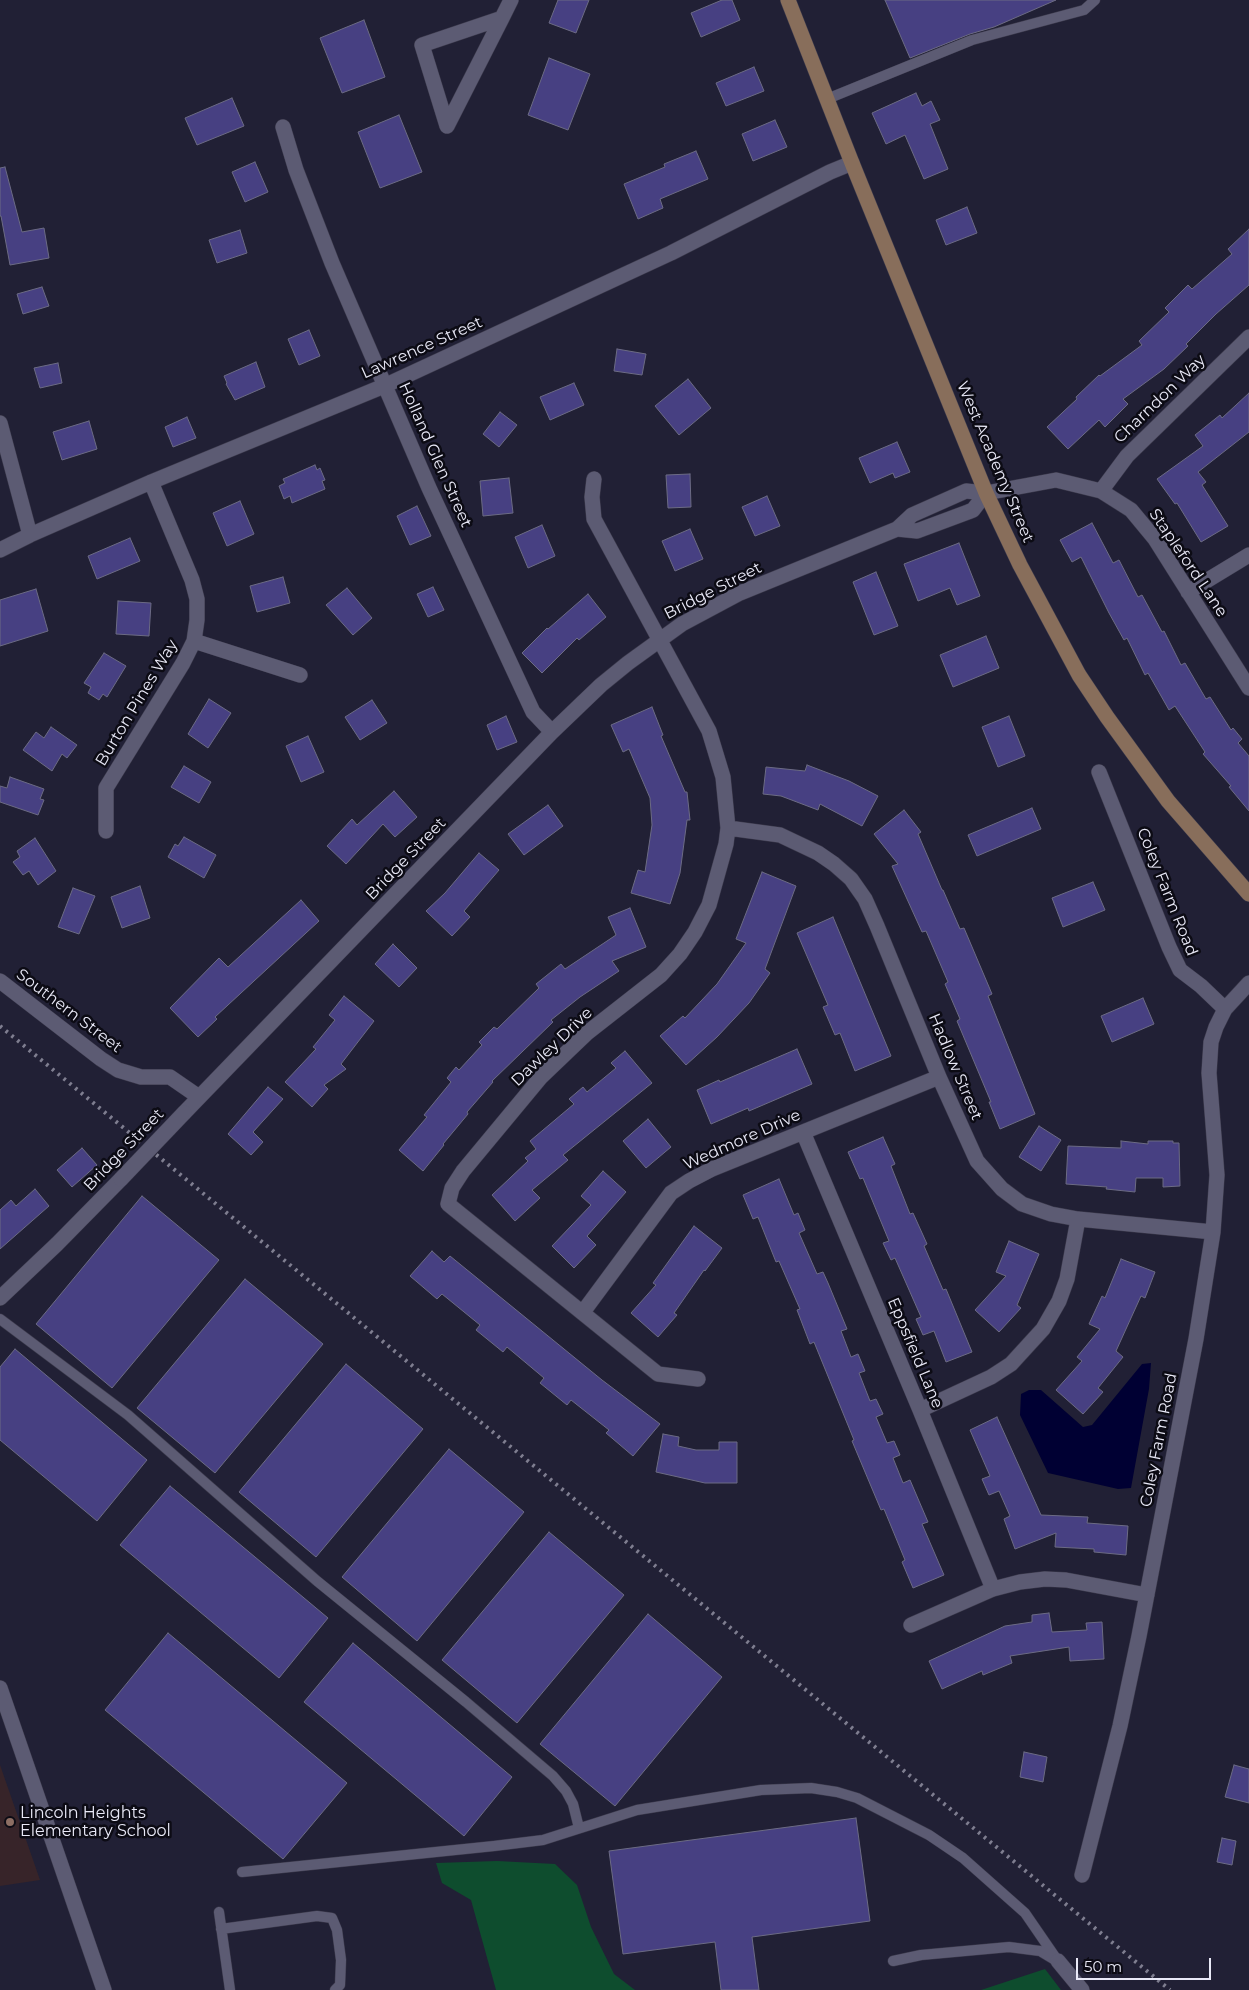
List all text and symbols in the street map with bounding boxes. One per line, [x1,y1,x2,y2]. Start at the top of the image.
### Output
street label: Lawrence Street [358,313,486,383]
street label: Charndon Way [1110,351,1210,447]
street label: West Academy Street [952,378,1038,546]
street label: Holland Glen Street [394,380,476,530]
street label: Stapleford Lane [1145,505,1231,621]
street label: Bridge Street [661,558,765,624]
street label: Burton Pines Way [92,636,182,770]
street label: Bridge Street [362,814,450,904]
street label: Coley Farm Road [1133,825,1201,959]
street label: Southern Street [12,965,126,1057]
street label: Dawley Drive [507,1004,597,1090]
street label: Hadlow Street [924,1011,986,1123]
street label: Bridge Street [80,1105,168,1195]
street label: Wedmore Drive [680,1106,804,1174]
street label: Eppsfield Lane [883,1295,947,1411]
street label: Coley Farm Road [1137,1371,1181,1509]
place label: Lincoln Heights Elementary School [20,1803,171,1841]
marker: Lincoln Heights Elementary School [4,1816,16,1828]
scale bar [1079,1948,1214,1980]
text: 50 m [1084,1957,1122,1976]

